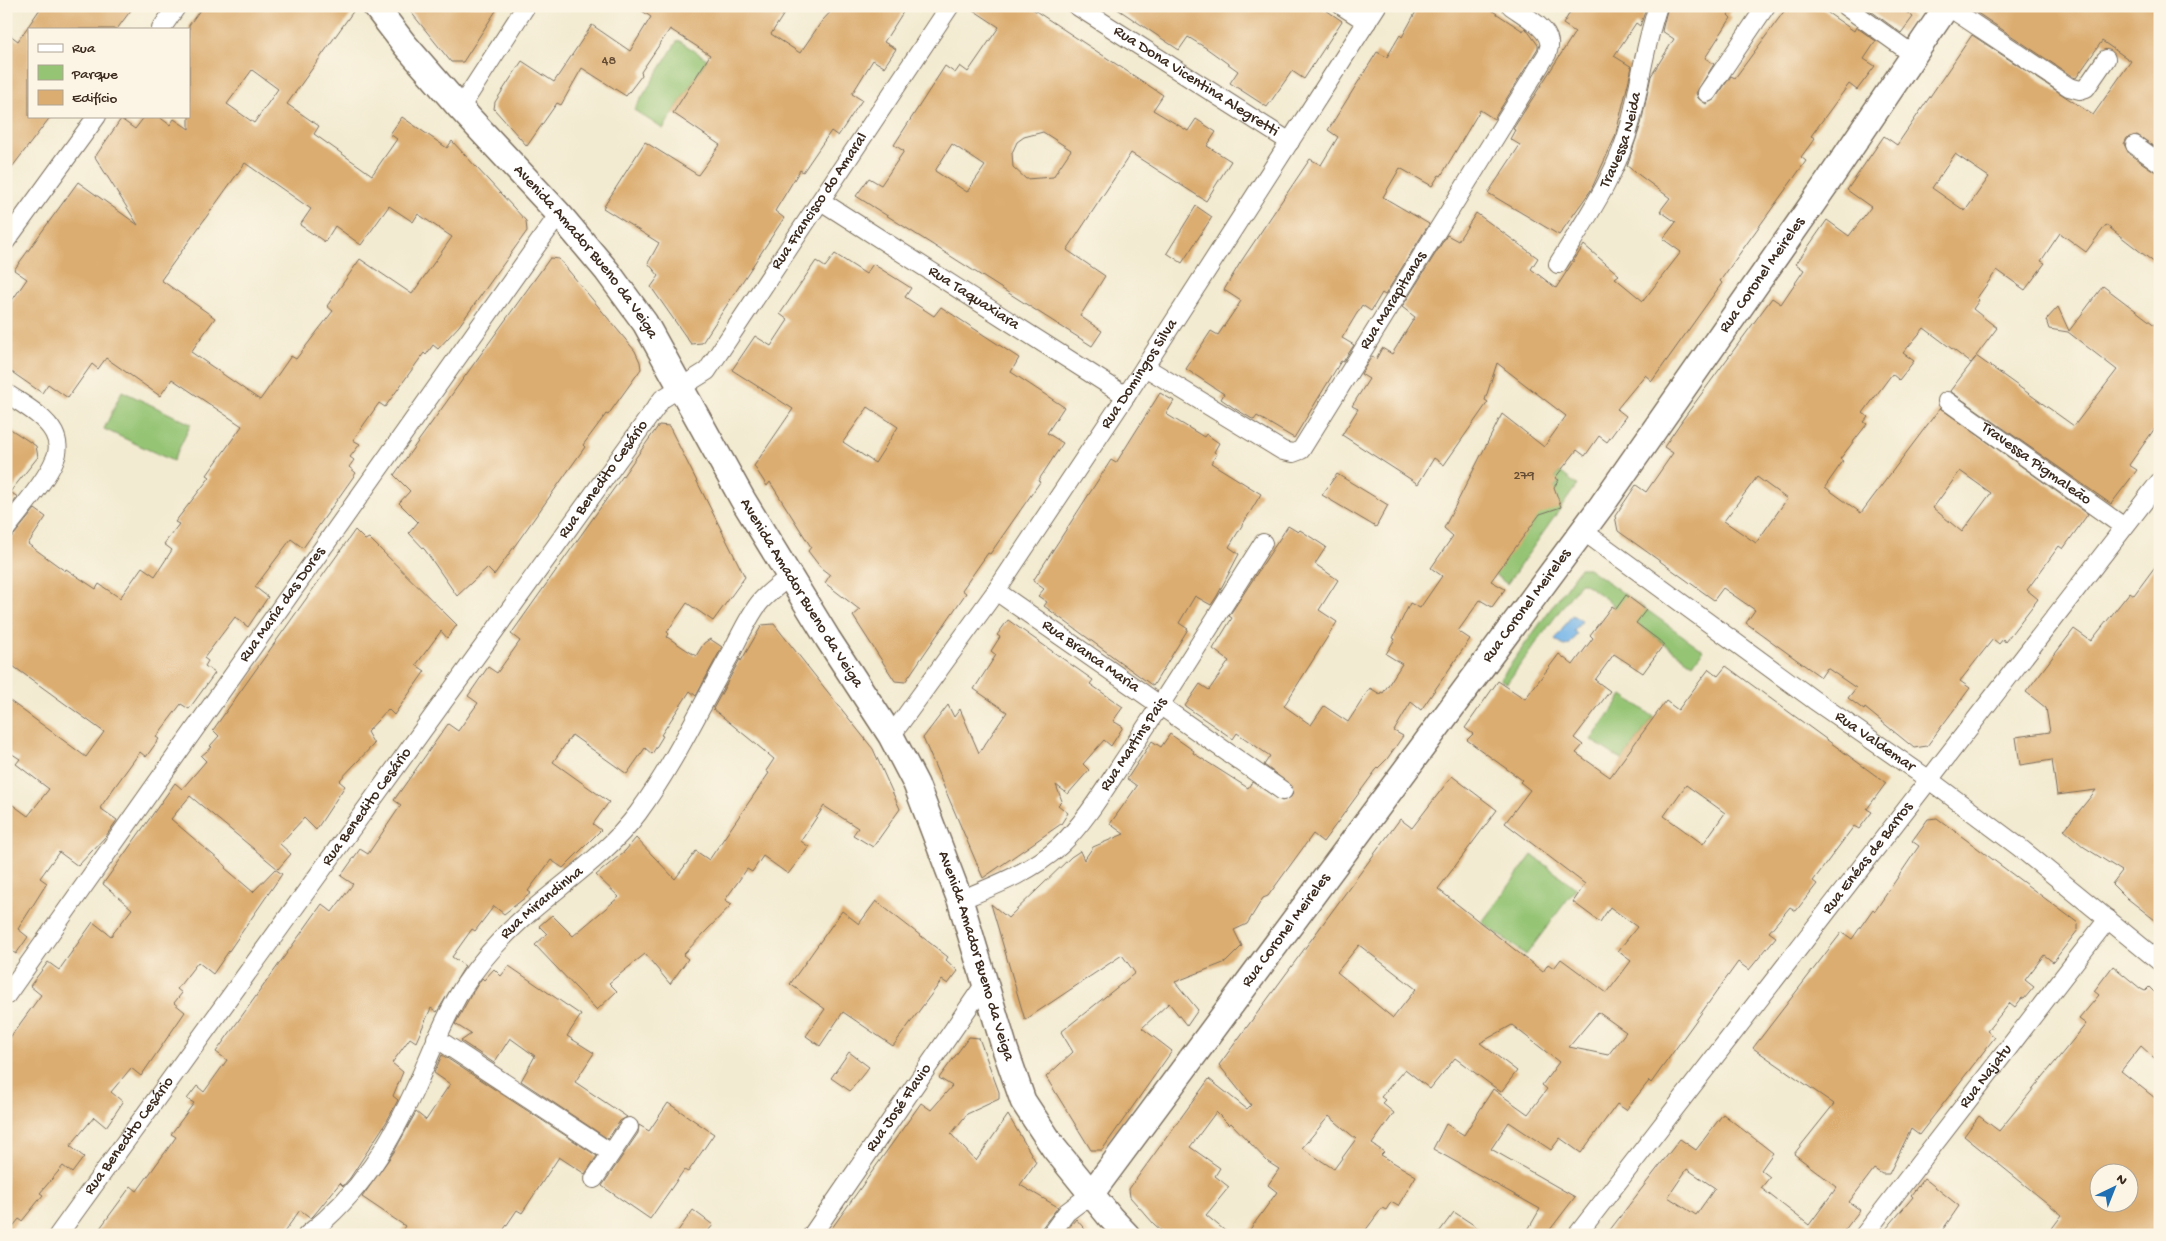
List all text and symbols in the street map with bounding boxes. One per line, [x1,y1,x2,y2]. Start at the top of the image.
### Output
street label: Rua Dona Vicentina Alegretti [1110,22,1282,142]
legend [28,28,190,118]
text: Rua [72,40,96,58]
house number: 48 [602,53,616,70]
text: Parque [71,66,118,84]
street label: Travessa Neida [1595,89,1647,193]
text: Edifício [72,90,118,108]
street label: Rua Francisco do Amaral [767,129,872,274]
street label: Avenida Amador Bueno da Veiga [509,161,662,343]
street label: Rua Coronel Meireles [1715,213,1810,337]
street label: Rua Marapitanas [1356,247,1432,353]
street label: Rua Taquaxiara [924,262,1024,335]
street label: Rua Domingos Silva [1097,315,1183,433]
street label: Rua Benedito Cesário [555,417,653,542]
street label: Travessa Pigmaleão [1976,418,2095,510]
house number: 279 [1513,468,1535,485]
street label: Avenida Amador Bueno da Veiga [735,495,867,693]
street label: Rua Maria das Dores [235,543,330,666]
street label: Rua Coronel Meireles [1479,544,1576,667]
street label: Rua Branca Maria [1038,616,1144,698]
street label: Rua Martins Pais [1096,693,1172,795]
street label: Rua Valdemar [1831,708,1920,777]
street label: Rua Benedito Cesário [318,744,416,870]
street label: Rua Enéas de Barros [1819,798,1918,918]
street label: Avenida Amador Bueno da Veiga [933,849,1018,1065]
street label: Rua Mirandinha [496,862,588,944]
street label: Rua Coronel Meireles [1238,869,1336,991]
street label: Rua Najatu [1956,1041,2017,1112]
street label: Rua José Flavio [862,1060,936,1156]
street label: Rua Benedito Cesário [80,1073,179,1199]
north arrow [2088,1164,2138,1214]
text: N [2112,1171,2130,1190]

